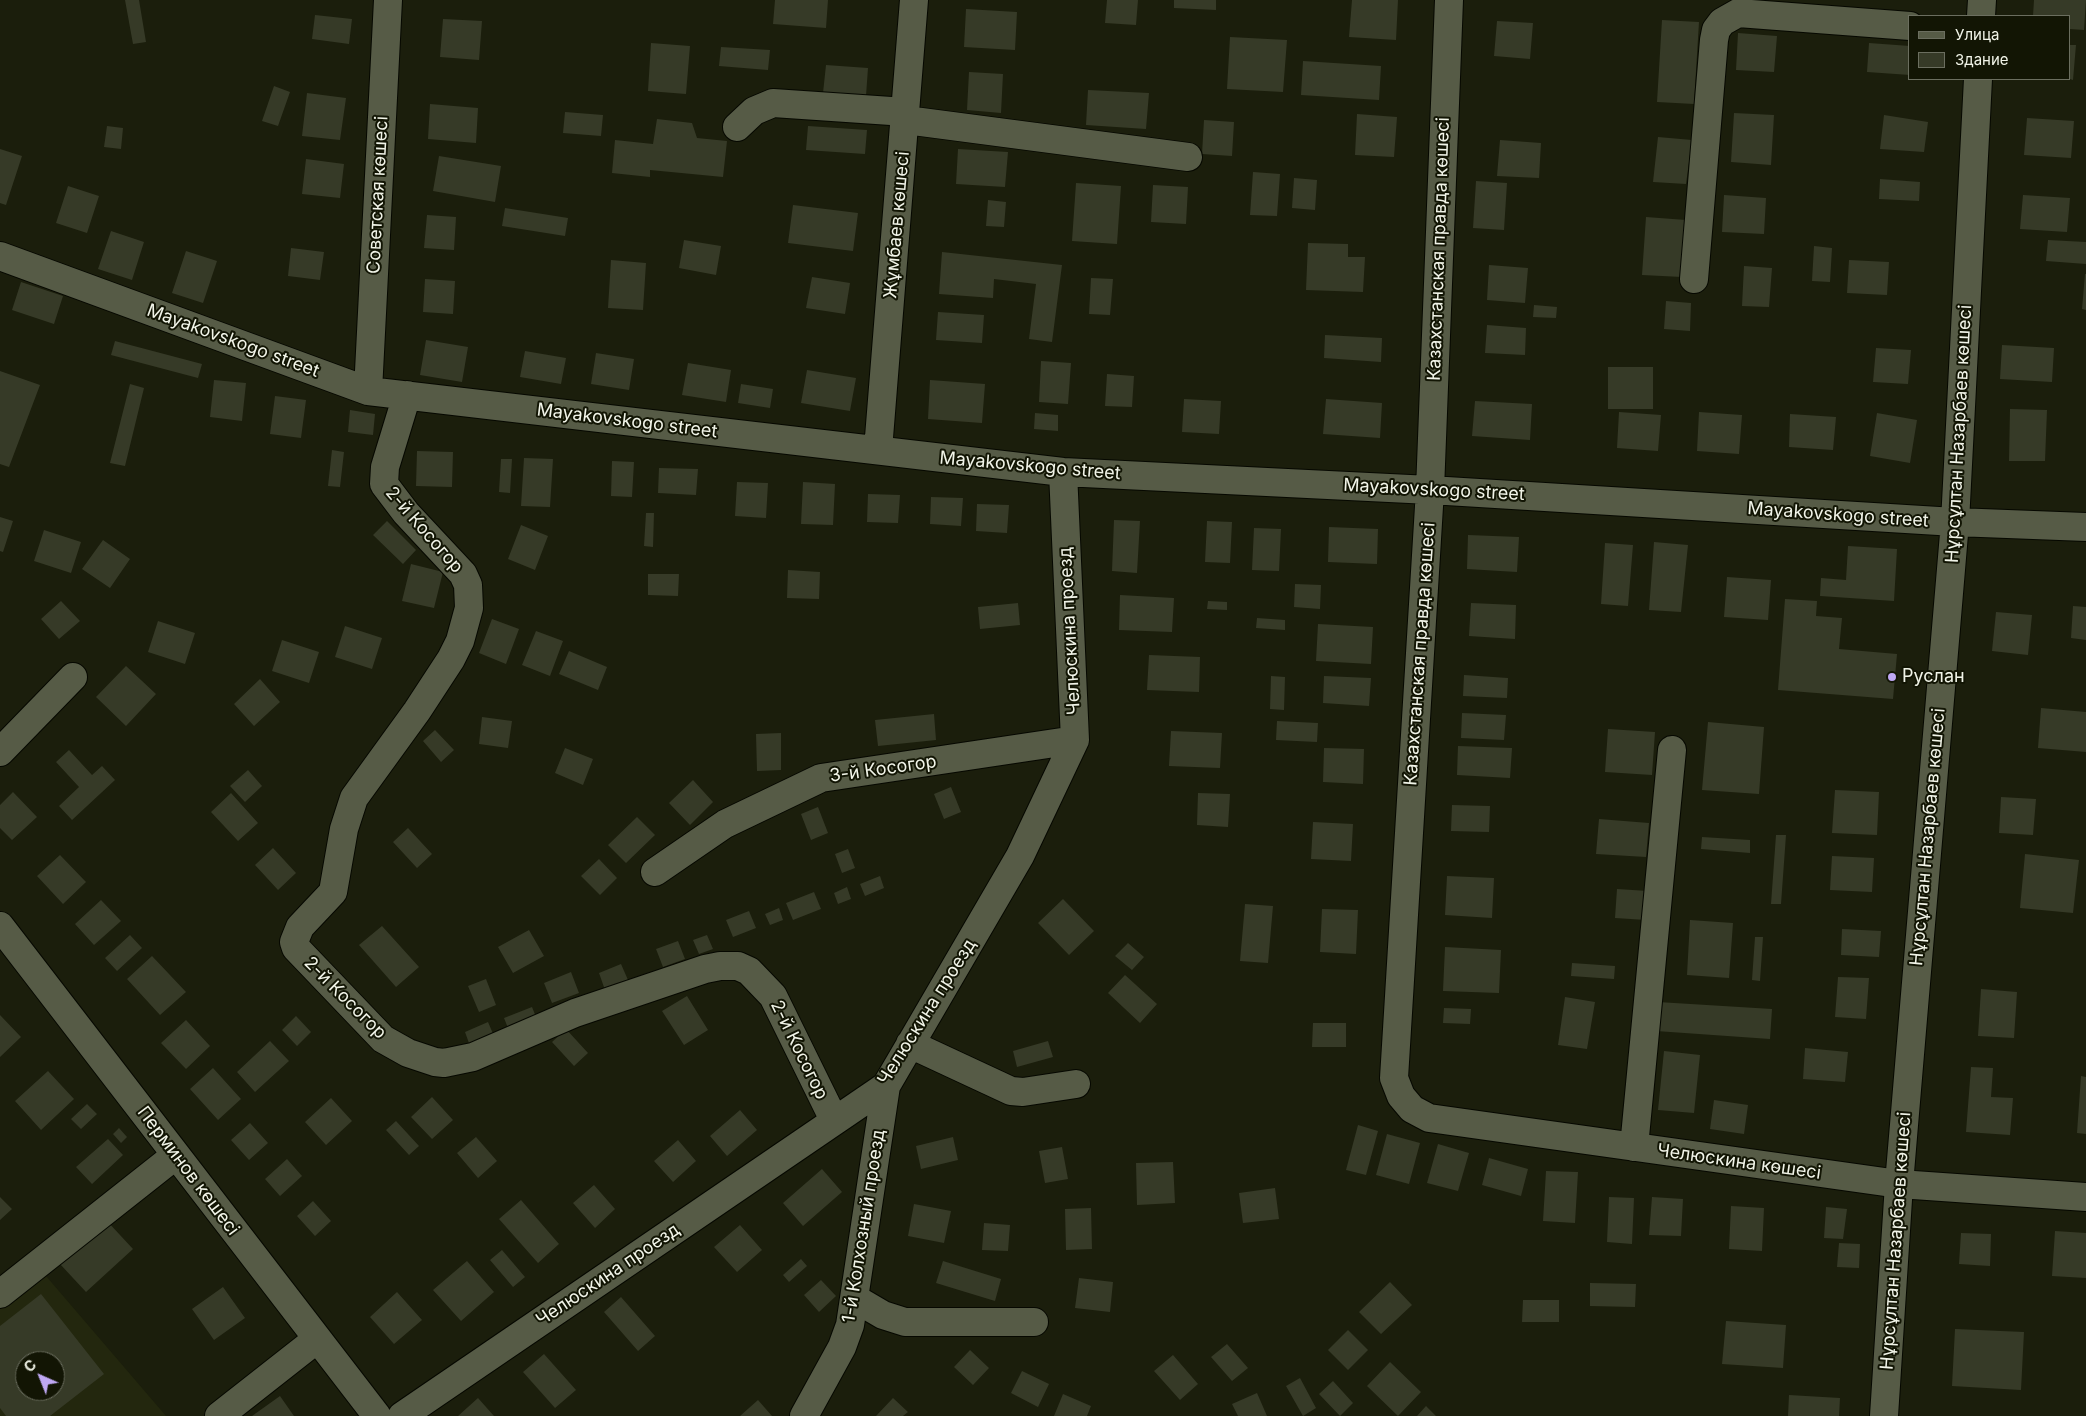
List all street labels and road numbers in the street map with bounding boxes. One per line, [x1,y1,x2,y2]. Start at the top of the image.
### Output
street label: Советская көшесі [363,116,393,274]
street label: Казахстанская правда көшесі [1424,117,1454,381]
street label: Жұмбаев көшесі [880,150,914,300]
street label: Mayakovskogo street [144,300,322,382]
street label: Нұрсұлтан Назарбаев көшесі [1941,304,1977,564]
street label: Mayakovskogo street [536,399,718,443]
street label: Mayakovskogo street [939,447,1121,485]
street label: Mayakovskogo street [1343,474,1525,506]
street label: 2-й Косогор [381,482,467,578]
street label: Mayakovskogo street [1747,498,1929,532]
street label: Казахстанская правда көшесі [1400,522,1440,786]
street label: Челюскина проезд [1055,546,1085,716]
street label: Нұрсұлтан Назарбаев көшесі [1906,707,1950,967]
street label: 3-й Косогор [828,751,938,787]
street label: Челюскина проезд [873,935,981,1089]
street label: 2-й Косогор [299,952,391,1044]
street label: 2-й Косогор [766,997,832,1103]
street label: Перминов көшесі [132,1102,244,1240]
street label: Нұрсұлтан Назарбаев көшесі [1876,1111,1916,1371]
street label: 1-й Колхозный проезд [838,1128,890,1324]
street label: Челюскина көшесі [1656,1140,1822,1184]
street label: Челюскина проезд [532,1219,684,1331]

